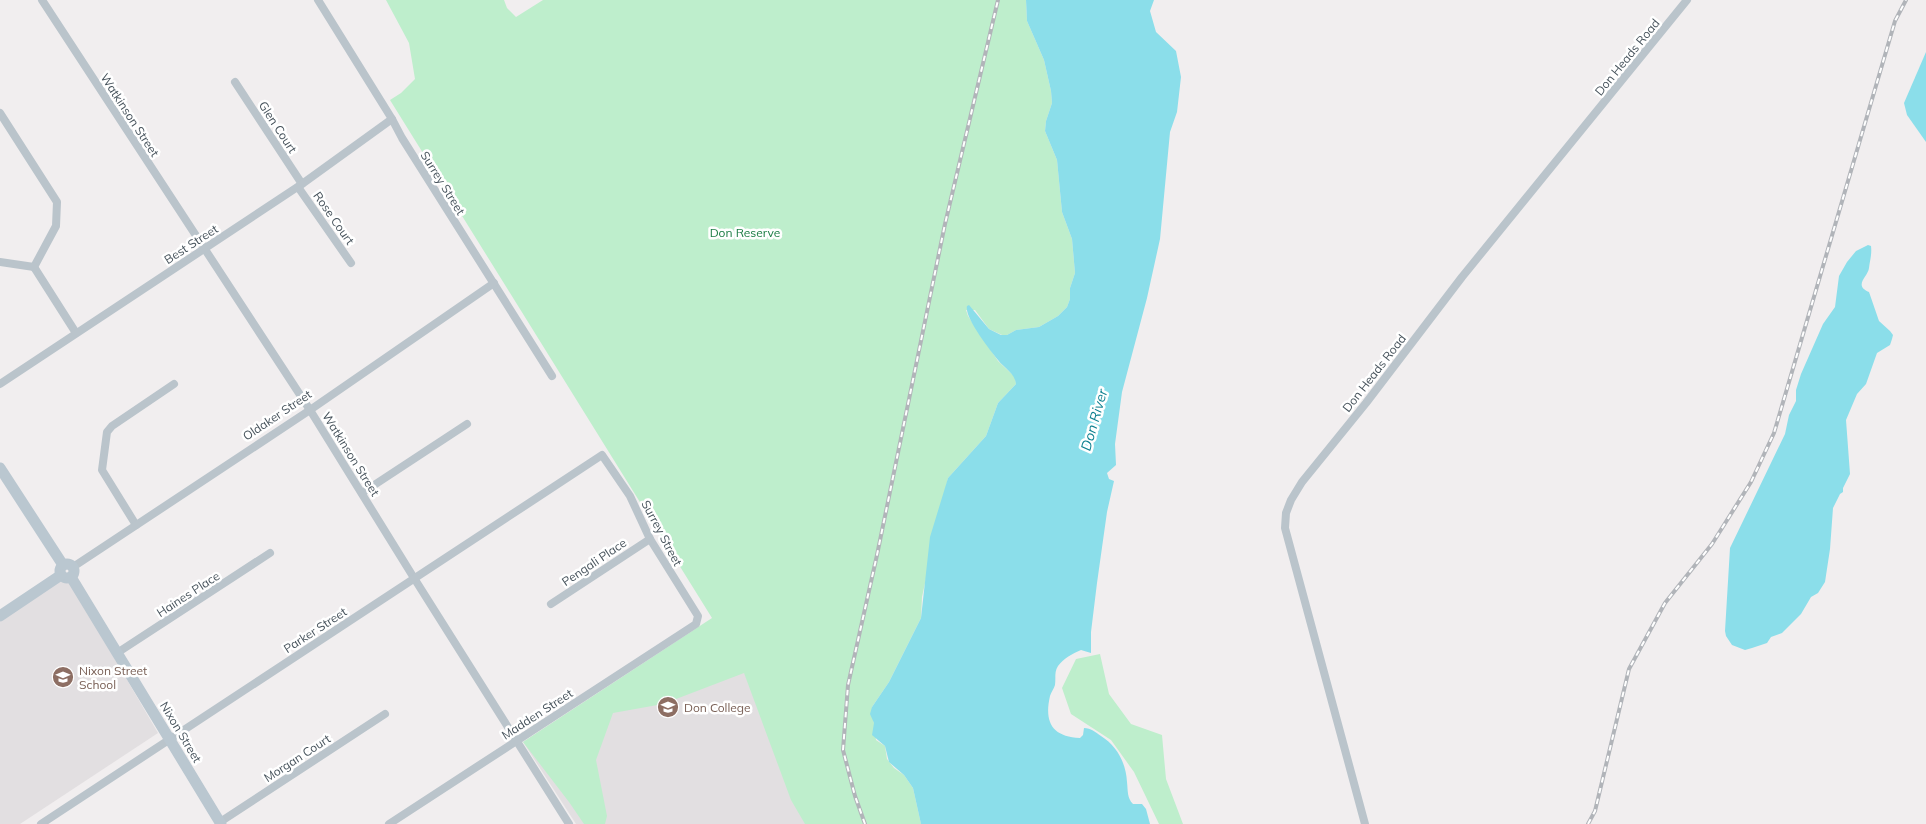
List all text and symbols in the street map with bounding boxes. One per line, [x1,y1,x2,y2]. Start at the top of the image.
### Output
street label: Don Heads Road [1591,16,1663,98]
street label: Watkinson Street [97,71,163,159]
street label: Glen Court [256,98,300,156]
street label: Surrey Street [418,148,468,218]
street label: Rose Court [310,189,358,247]
street label: Best Street [161,221,221,267]
park label: Don Reserve [710,225,780,240]
street label: Don Heads Road [1339,331,1409,415]
street label: Oldaker Street [240,386,314,444]
water label: Don River [1077,386,1112,453]
street label: Watkinson Street [319,409,383,499]
street label: Surrey Street [638,498,686,568]
street label: Pengali Place [559,535,629,589]
street label: Haines Place [154,568,222,620]
street label: Parker Street [281,604,349,656]
place label: Nixon Street School [79,663,147,692]
school or university icon: Nixon Street School [51,665,75,689]
street label: Madden Street [499,685,575,743]
school or university icon: Don College [656,695,680,719]
street label: Nixon Street [157,699,205,765]
place label: Don College [684,700,751,715]
street label: Morgan Court [261,731,333,785]

